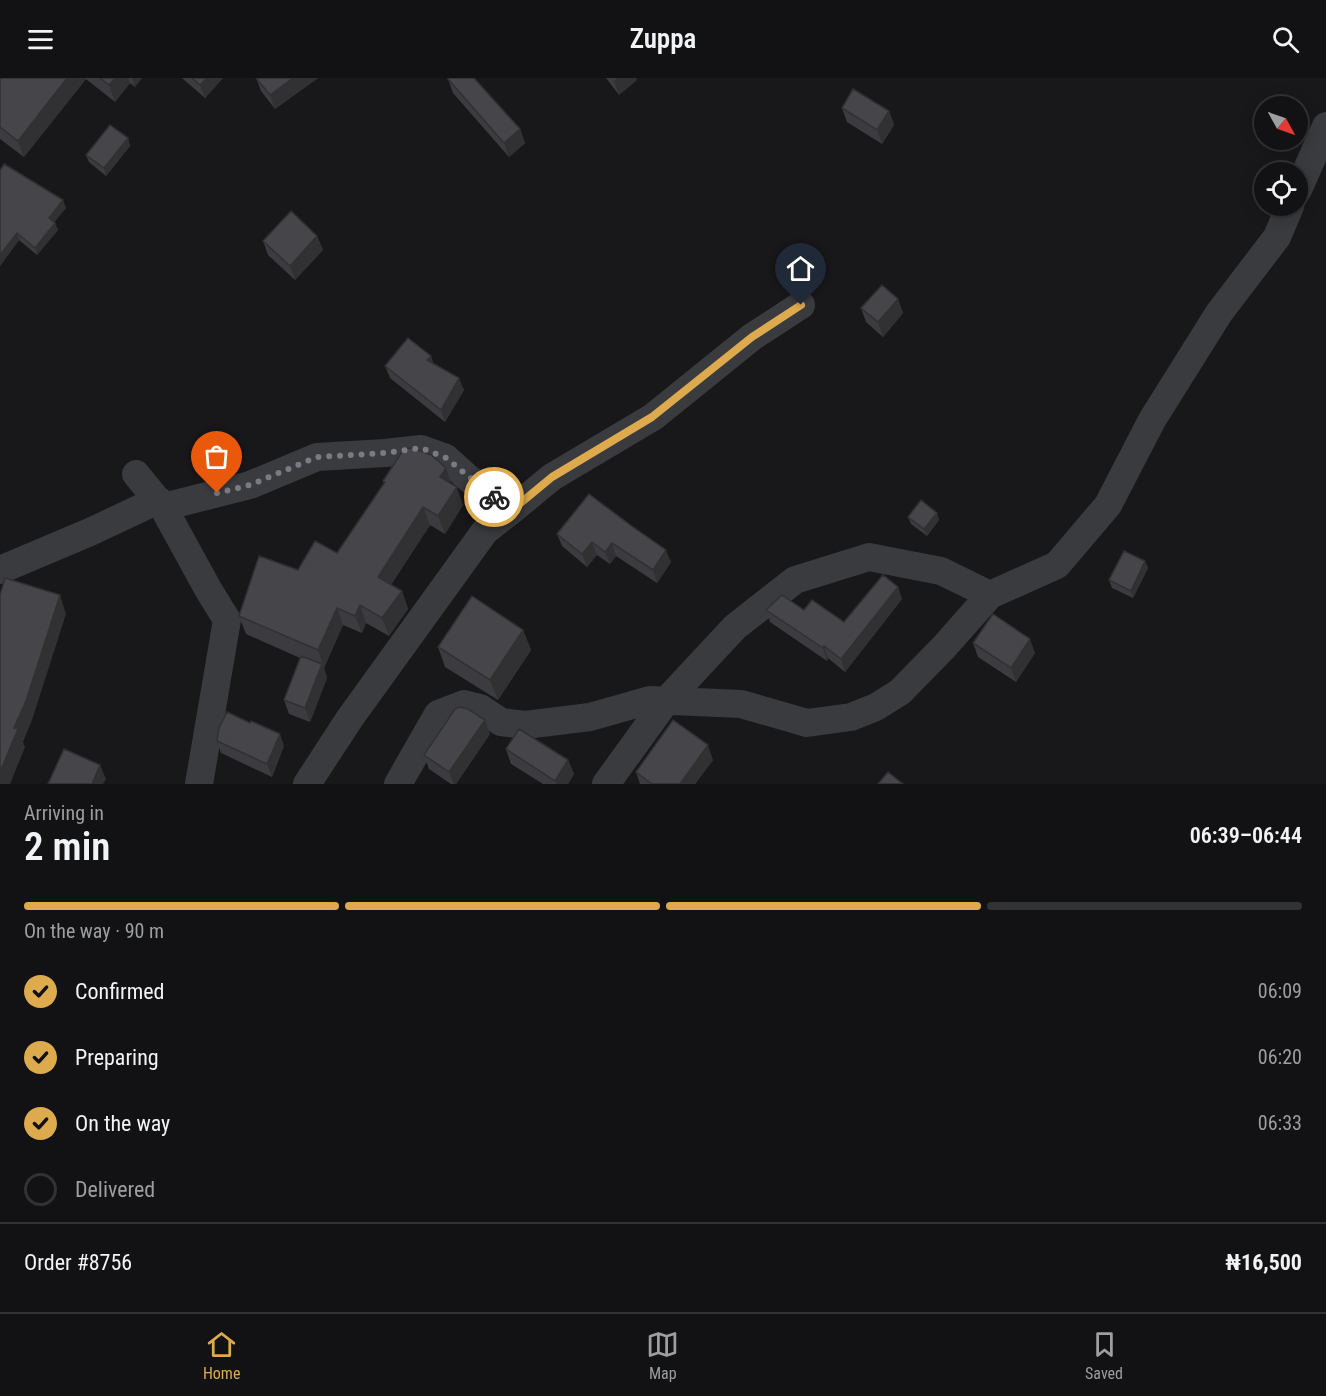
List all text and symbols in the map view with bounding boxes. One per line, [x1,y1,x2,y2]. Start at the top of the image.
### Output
icon: menu [24,23,57,56]
text: Zuppa [630,23,696,55]
icon: search [1269,23,1302,56]
north arrow [1254,96,1308,150]
map controls [1254,96,1308,216]
button: locate [1254,162,1308,216]
pin [775,243,826,305]
icon: home [784,252,817,285]
pin [191,431,242,493]
icon: bag [200,440,233,473]
courier [464,467,524,527]
icon: bike [478,481,511,514]
text: Arriving in [24,801,104,825]
text: 06:39–06:44 [1190,823,1302,848]
text: 2 min [24,824,110,870]
text: On the way · 90 m [24,919,164,943]
icon: check [24,975,57,1008]
text: Confirmed [75,979,164,1004]
text: 06:09 [1258,979,1302,1003]
icon: check [24,1041,57,1074]
text: Preparing [75,1045,159,1070]
text: 06:20 [1258,1045,1302,1069]
icon: check [24,1107,57,1140]
text: On the way [75,1111,170,1136]
text: 06:33 [1258,1111,1302,1135]
text: Delivered [75,1177,155,1202]
text: Order #8756 [24,1250,132,1275]
text: ₦16,500 [1225,1250,1302,1275]
tab: Home [203,1328,240,1383]
tab: Map [646,1328,679,1383]
tab: Saved [1085,1328,1123,1383]

